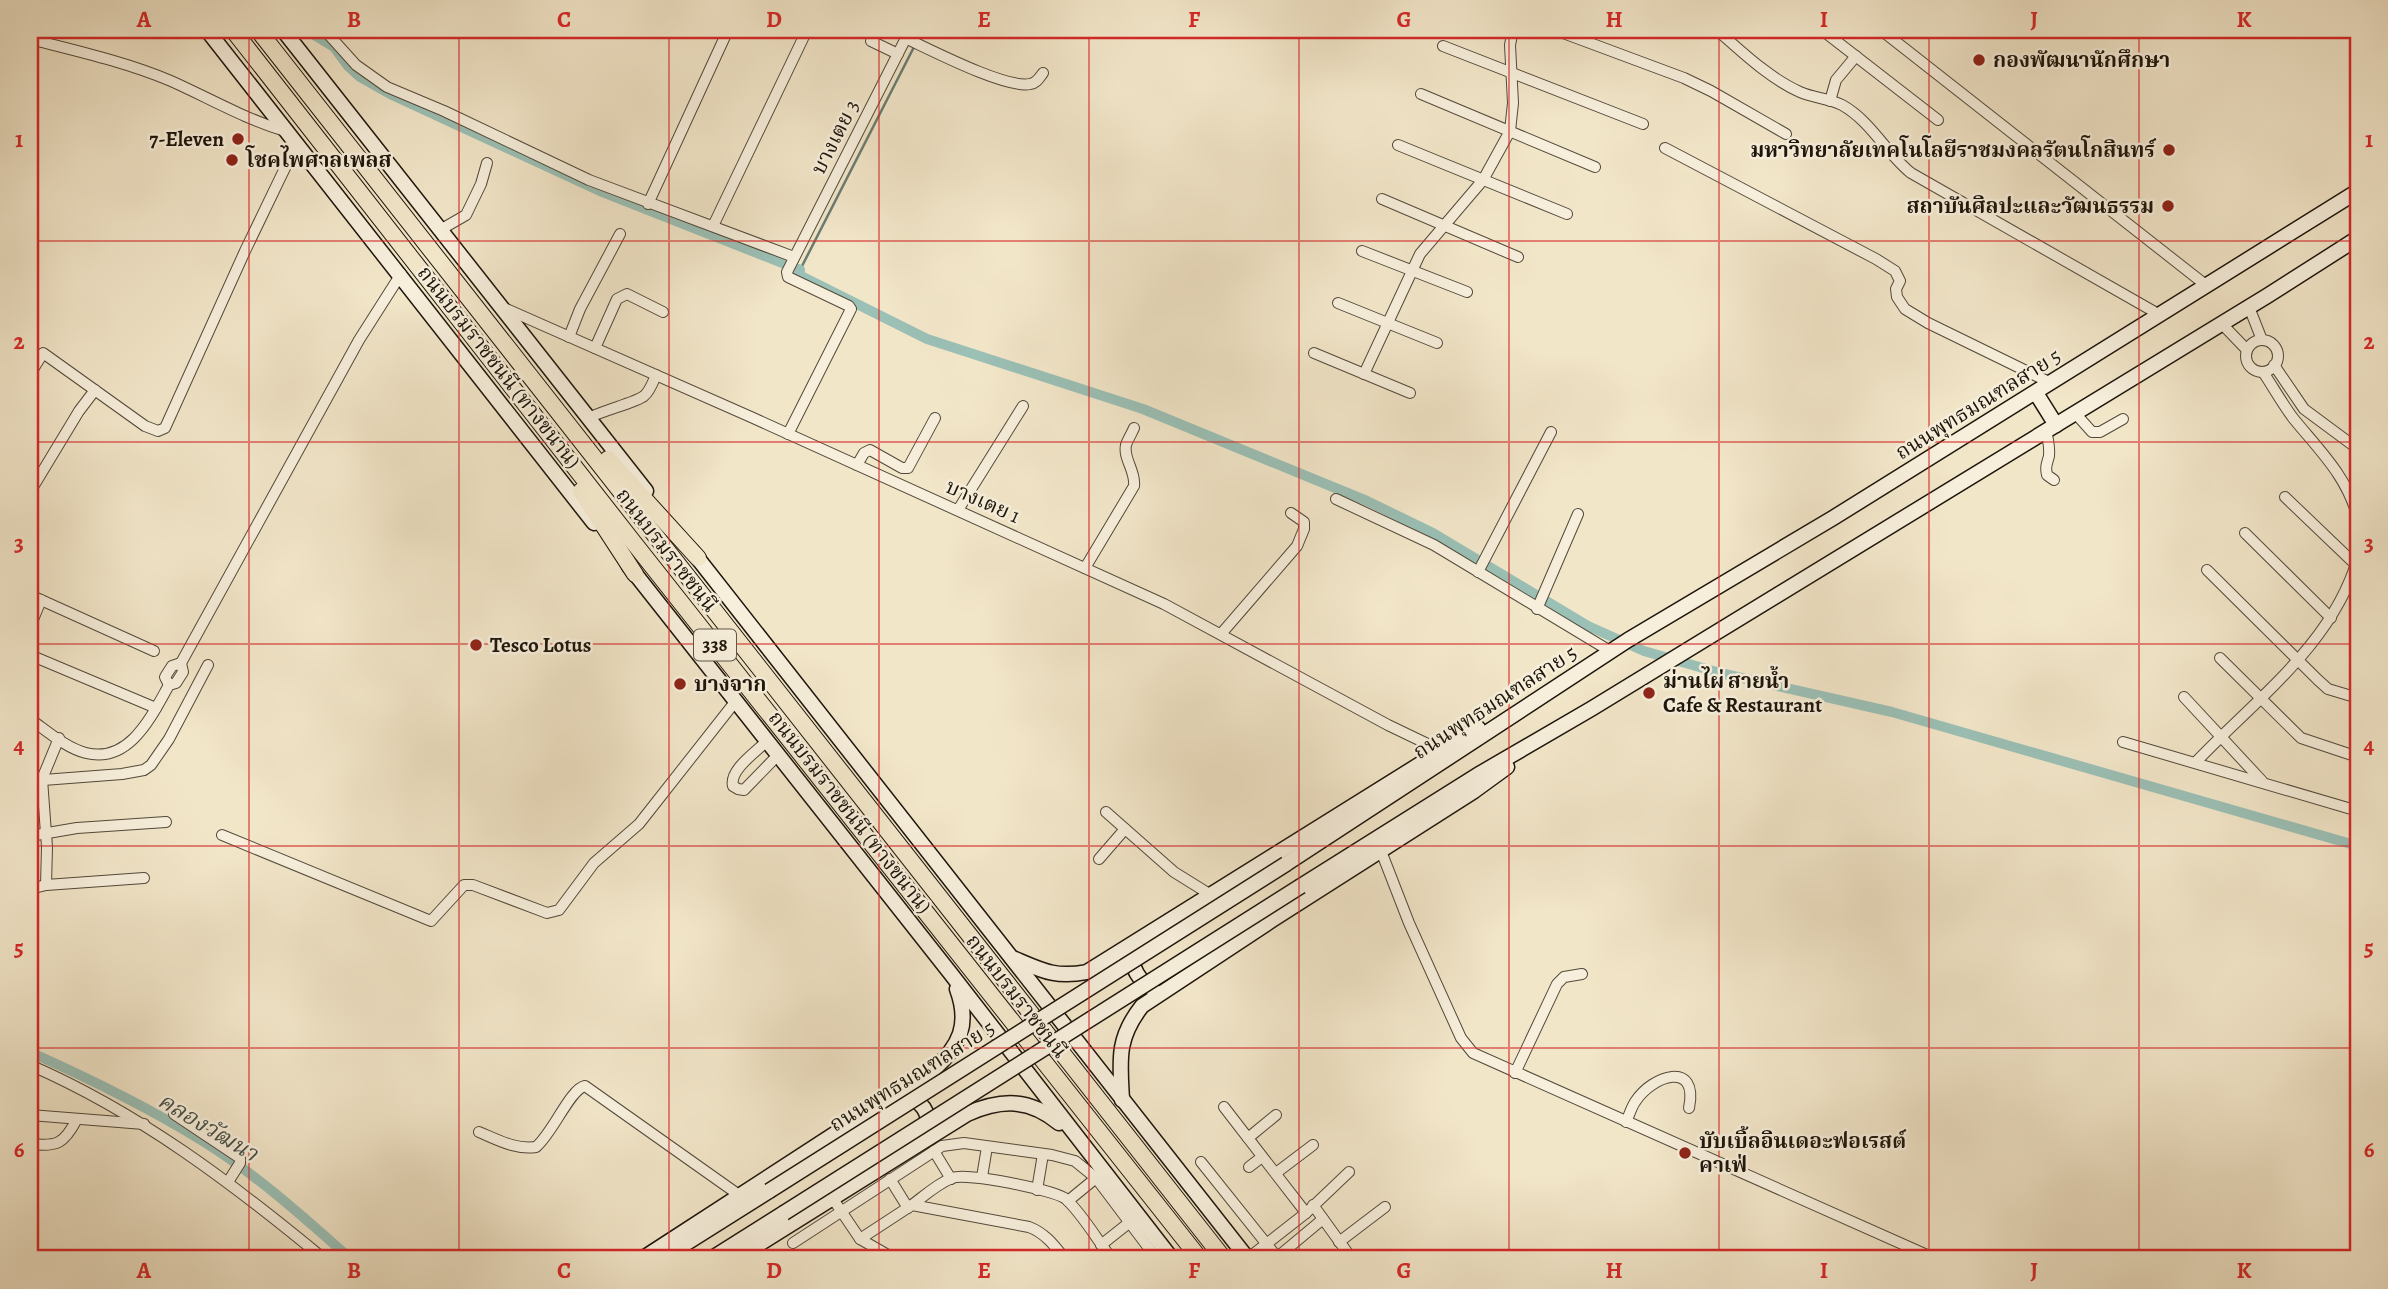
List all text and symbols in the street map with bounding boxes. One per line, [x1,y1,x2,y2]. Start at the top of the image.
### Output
text: A [136,4,152,35]
text: B [347,4,361,35]
text: C [557,4,571,35]
text: D [766,4,782,35]
text: E [977,4,991,35]
text: F [1188,4,1201,35]
text: G [1396,4,1412,35]
text: H [1605,4,1623,35]
text: I [1820,4,1828,35]
text: J [2030,4,2038,35]
text: K [2236,4,2252,35]
place label: กองพัฒนานักศึกษา [1993,46,2170,74]
marker: กองพัฒนานักศึกษา [1971,52,1987,68]
street label: บางเตย 3 [804,95,866,179]
text: 1 [15,124,23,155]
text: 1 [2365,124,2373,155]
place label: 7-Eleven [149,125,224,153]
marker: 7-Eleven [230,131,246,147]
place label: มหาวิทยาลัยเทคโนโลยีราชมงคลรัตนโกสินทร์ [1750,135,2157,164]
marker: มหาวิทยาลัยเทคโนโลยีราชมงคลรัตนโกสินทร์ [2161,142,2177,158]
place label: โชคไพศาลเพลส [245,145,392,174]
marker: โชคไพศาลเพลส [224,152,240,168]
place label: สถาบันศิลปะและวัฒนธรรม [1906,192,2154,220]
marker: สถาบันศิลปะและวัฒนธรรม [2160,198,2176,214]
street label: ถนนบรมราชชนนี (ทางขนาน) [411,260,587,474]
text: 2 [13,326,25,357]
text: 2 [2363,326,2375,357]
street label: ถนนพุทธมณฑลสาย 5 [1890,342,2066,466]
street label: บางเตย 1 [941,472,1025,530]
street label: ถนนบรมราชชนนี [610,482,725,618]
text: 3 [14,528,24,559]
text: 3 [2364,528,2374,559]
road number: 338 [694,630,736,660]
place label: Tesco Lotus [490,631,591,659]
marker: Tesco Lotus [468,637,484,653]
street label: ถนนพุทธมณฑลสาย 5 [1408,638,1582,766]
place label: ม่านไผ่ สายน้ำ Cafe & Restaurant [1663,665,1822,719]
place label: บางจาก [694,670,766,698]
marker: บางจาก [672,676,688,692]
marker: ม่านไผ่ สายน้ำ Cafe & Restaurant [1641,685,1657,701]
street label: ถนนบรมราชชนนี (ทางขนาน) [762,705,938,919]
text: 4 [14,730,25,761]
text: 4 [2364,730,2375,761]
street label: ถนนบรมราชชนนี [960,928,1075,1064]
text: 5 [14,932,24,963]
text: 5 [2364,932,2374,963]
street label: ถนนพุทธมณฑลสาย 5 [824,1014,1000,1138]
water label: คลองวัฒนา [152,1085,264,1169]
place label: บับเบิ้ลอินเดอะฟอเรสต์ คาเฟ่ [1699,1125,1907,1179]
text: 6 [14,1134,25,1165]
text: 6 [2364,1134,2375,1165]
marker: บับเบิ้ลอินเดอะฟอเรสต์ คาเฟ่ [1677,1145,1693,1161]
text: A [136,1255,152,1286]
text: B [347,1255,361,1286]
text: C [557,1255,571,1286]
text: D [766,1255,782,1286]
text: E [977,1255,991,1286]
text: F [1188,1255,1201,1286]
text: G [1396,1255,1412,1286]
text: H [1605,1255,1623,1286]
text: I [1820,1255,1828,1286]
text: J [2030,1255,2038,1286]
text: K [2236,1255,2252,1286]

